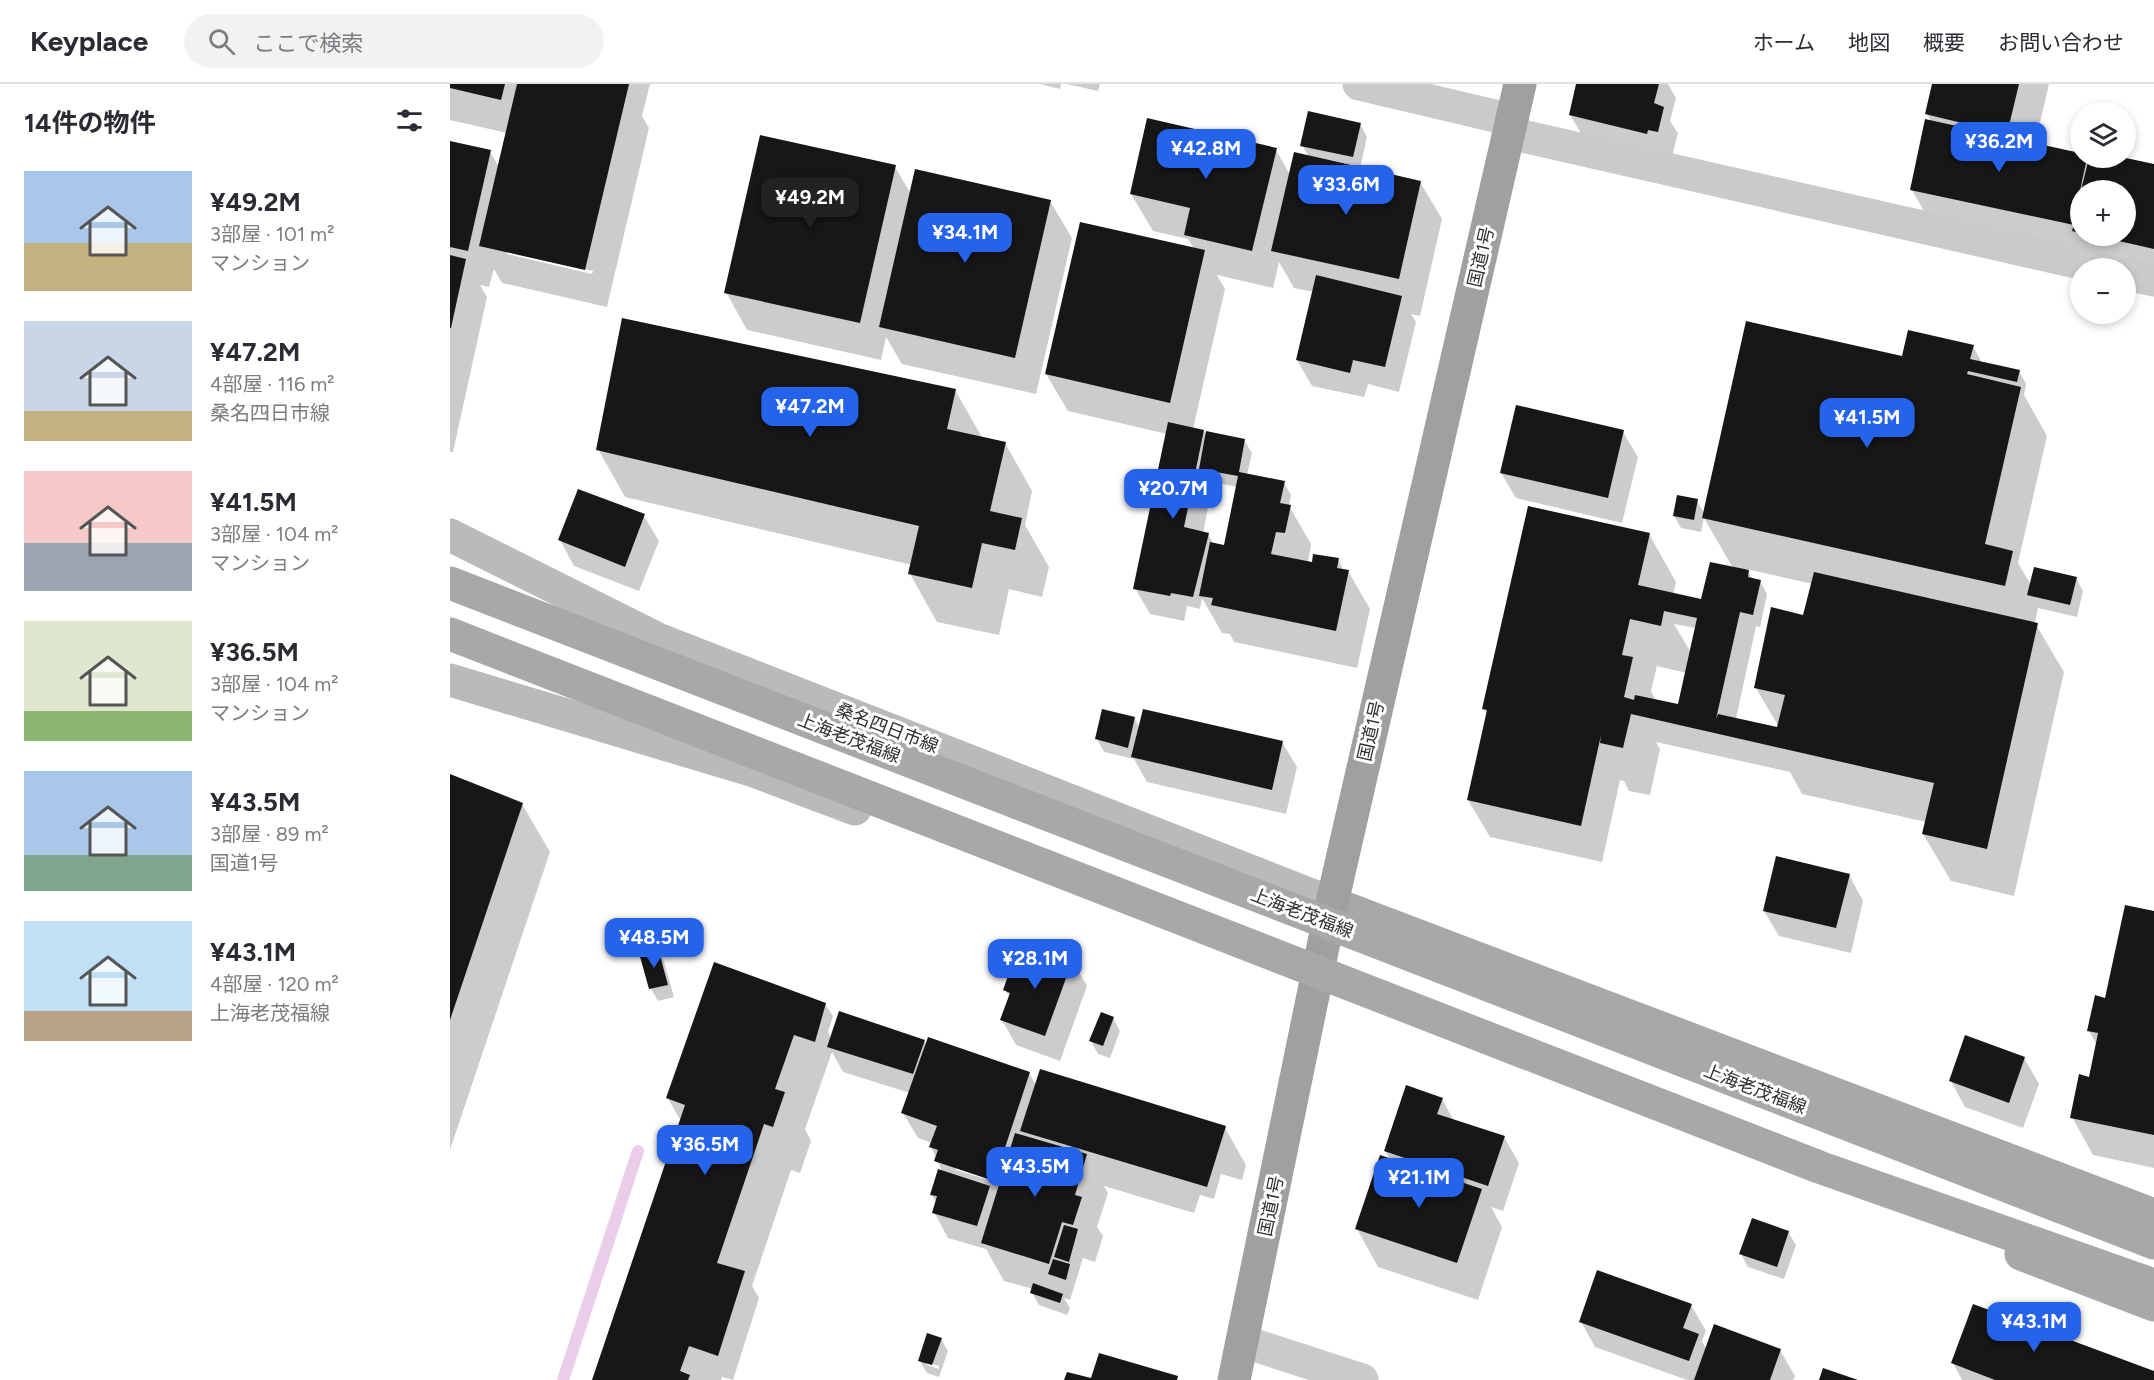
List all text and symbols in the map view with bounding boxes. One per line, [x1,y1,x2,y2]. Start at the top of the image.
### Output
search box [184,14,604,68]
text: Keyplace [30,24,148,58]
icon: search [205,25,238,58]
text: ここで検索 [253,30,363,57]
text: ホーム [1753,30,1815,55]
text: 地図 [1848,30,1890,55]
text: 概要 [1923,30,1965,55]
text: お問い合わせ [1998,30,2124,55]
map controls [2070,102,2136,324]
button: layers [2070,102,2136,168]
icon: filters [393,104,426,137]
text: 14件の物件 [24,107,155,139]
pin: ¥36.2M [1950,122,2048,173]
pin: ¥42.8M [1157,129,1255,180]
text: ¥36.2M [1965,129,2033,153]
text: ¥42.8M [1171,136,1241,160]
pin: ¥33.6M [1297,165,1395,216]
text: ¥33.6M [1312,172,1380,196]
pin: ¥49.2M [761,178,859,229]
button: + [2070,180,2136,246]
text: ¥49.2M [775,185,845,209]
text: ¥49.2M [210,186,301,218]
icon: home [72,195,144,267]
pin: ¥34.1M [916,213,1014,264]
text: ¥34.1M [932,220,998,244]
text: 3部屋 · 101 m² [210,222,334,246]
street label: 国道1号 [1463,225,1499,289]
text: マンション [210,251,310,275]
button: − [2070,258,2136,324]
text: ¥47.2M [210,336,300,368]
icon: home [72,345,144,417]
text: 4部屋 · 116 m² [210,372,334,396]
pin: ¥47.2M [761,387,859,438]
text: ¥47.2M [775,394,845,418]
pin: ¥41.5M [1818,398,1916,449]
text: 桑名四日市線 [210,401,330,425]
text: ¥41.5M [1834,405,1900,429]
pin: ¥20.7M [1124,469,1222,520]
text: ¥20.7M [1138,476,1208,500]
text: ¥41.5M [210,486,297,518]
icon: home [72,495,144,567]
text: 3部屋 · 104 m² [210,522,339,546]
text: マンション [210,551,310,575]
text: ¥36.5M [210,636,299,668]
icon: home [72,645,144,717]
text: 3部屋 · 104 m² [210,672,339,696]
street label: 桑名四日市線 [833,698,941,758]
street label: 国道1号 [1353,699,1389,763]
text: マンション [210,701,310,725]
street label: 上海老茂福線 [795,708,903,768]
text: ¥43.5M [210,786,300,818]
icon: home [72,795,144,867]
text: 3部屋 · 89 m² [210,822,329,846]
text: 国道1号 [210,851,278,875]
street label: 上海老茂福線 [1248,883,1356,943]
pin: ¥48.5M [605,918,703,969]
text: ¥48.5M [619,925,689,949]
text: ¥43.1M [210,936,296,968]
pin: ¥28.1M [986,939,1084,990]
icon: home [72,945,144,1017]
text: ¥28.1M [1002,946,1068,970]
text: 4部屋 · 120 m² [210,972,339,996]
text: 上海老茂福線 [210,1001,330,1025]
street label: 上海老茂福線 [1701,1059,1809,1119]
pin: ¥36.5M [656,1125,754,1176]
text: ¥36.5M [671,1132,739,1156]
pin: ¥43.5M [986,1147,1084,1198]
text: ¥43.5M [1000,1154,1070,1178]
pin: ¥21.1M [1370,1158,1468,1209]
text: ¥21.1M [1388,1165,1450,1189]
street label: 国道1号 [1254,1174,1288,1238]
pin: ¥43.1M [1985,1302,2083,1353]
text: ¥43.1M [2001,1309,2067,1333]

